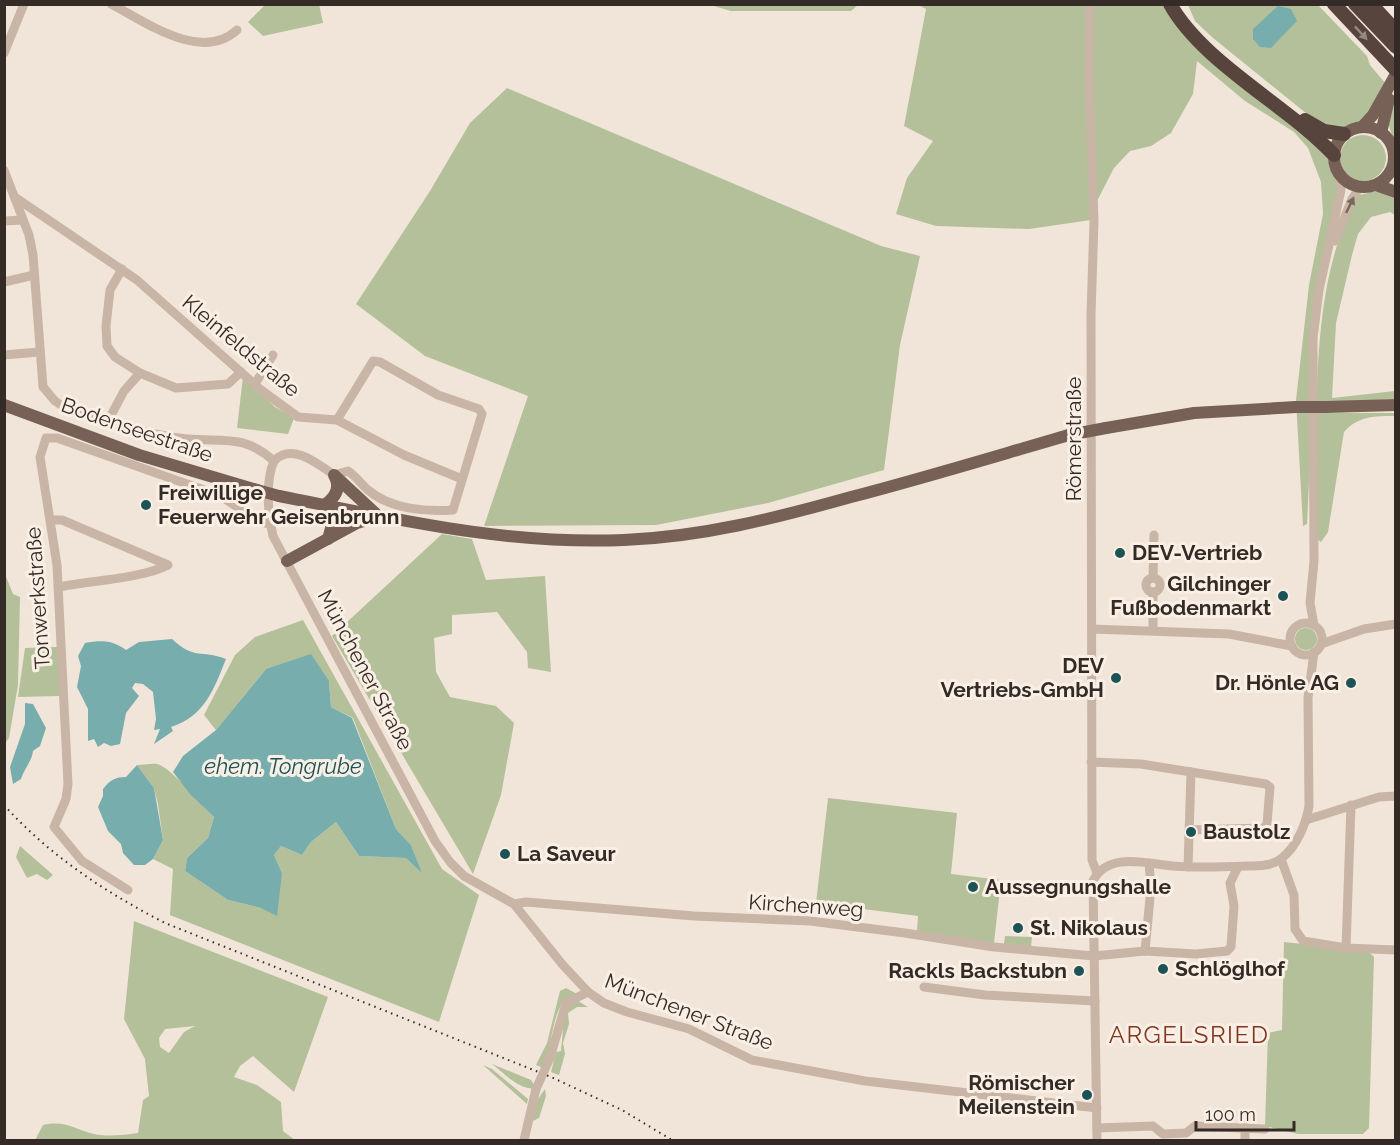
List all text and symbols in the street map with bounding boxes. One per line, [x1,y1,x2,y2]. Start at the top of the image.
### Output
one-way arrow [1354,26,1368,41]
one-way arrow [1346,196,1355,213]
street label: Kleinfeldstraße [177,289,305,402]
street label: Römerstraße [1061,377,1086,501]
street label: Bodenseestraße [58,392,216,467]
place label: Freiwillige Feuerwehr Geisenbrunn [158,480,399,529]
marker: Freiwillige Feuerwehr Geisenbrunn [139,498,153,512]
street label: Tonwerkstraße [20,526,55,670]
place label: DEV-Vertrieb [1132,540,1262,565]
marker: DEV-Vertrieb [1113,546,1127,560]
place label: Gilchinger Fußbodenmarkt [1110,571,1271,620]
street label: Münchener Straße [313,585,418,754]
marker: Gilchinger Fußbodenmarkt [1276,589,1290,603]
place label: DEV Vertriebs-GmbH [940,653,1105,702]
place label: Dr. Hönle AG [1215,670,1339,695]
marker: DEV Vertriebs-GmbH [1109,671,1123,685]
marker: Dr. Hönle AG [1344,676,1358,690]
water label: ehem. Tongrube [204,753,362,779]
place label: Baustolz [1203,819,1290,844]
marker: Baustolz [1184,825,1198,839]
place label: La Saveur [517,841,616,866]
marker: La Saveur [498,847,512,861]
place label: Aussegnungshalle [985,874,1172,899]
marker: Aussegnungshalle [966,880,980,894]
street label: Kirchenweg [748,889,864,922]
place label: St. Nikolaus [1030,915,1148,940]
marker: St. Nikolaus [1011,921,1025,935]
place label: Schlöglhof [1175,956,1286,981]
place label: Rackls Backstubn [888,958,1067,983]
marker: Schlöglhof [1156,962,1170,976]
marker: Rackls Backstubn [1072,964,1086,978]
street label: Münchener Straße [601,968,777,1055]
district label: ARGELSRIED [1109,1020,1269,1049]
place label: Römischer Meilenstein [958,1070,1075,1119]
marker: Römischer Meilenstein [1080,1088,1094,1102]
scale bar [1196,1094,1294,1132]
text: 100 m [1205,1104,1256,1125]

